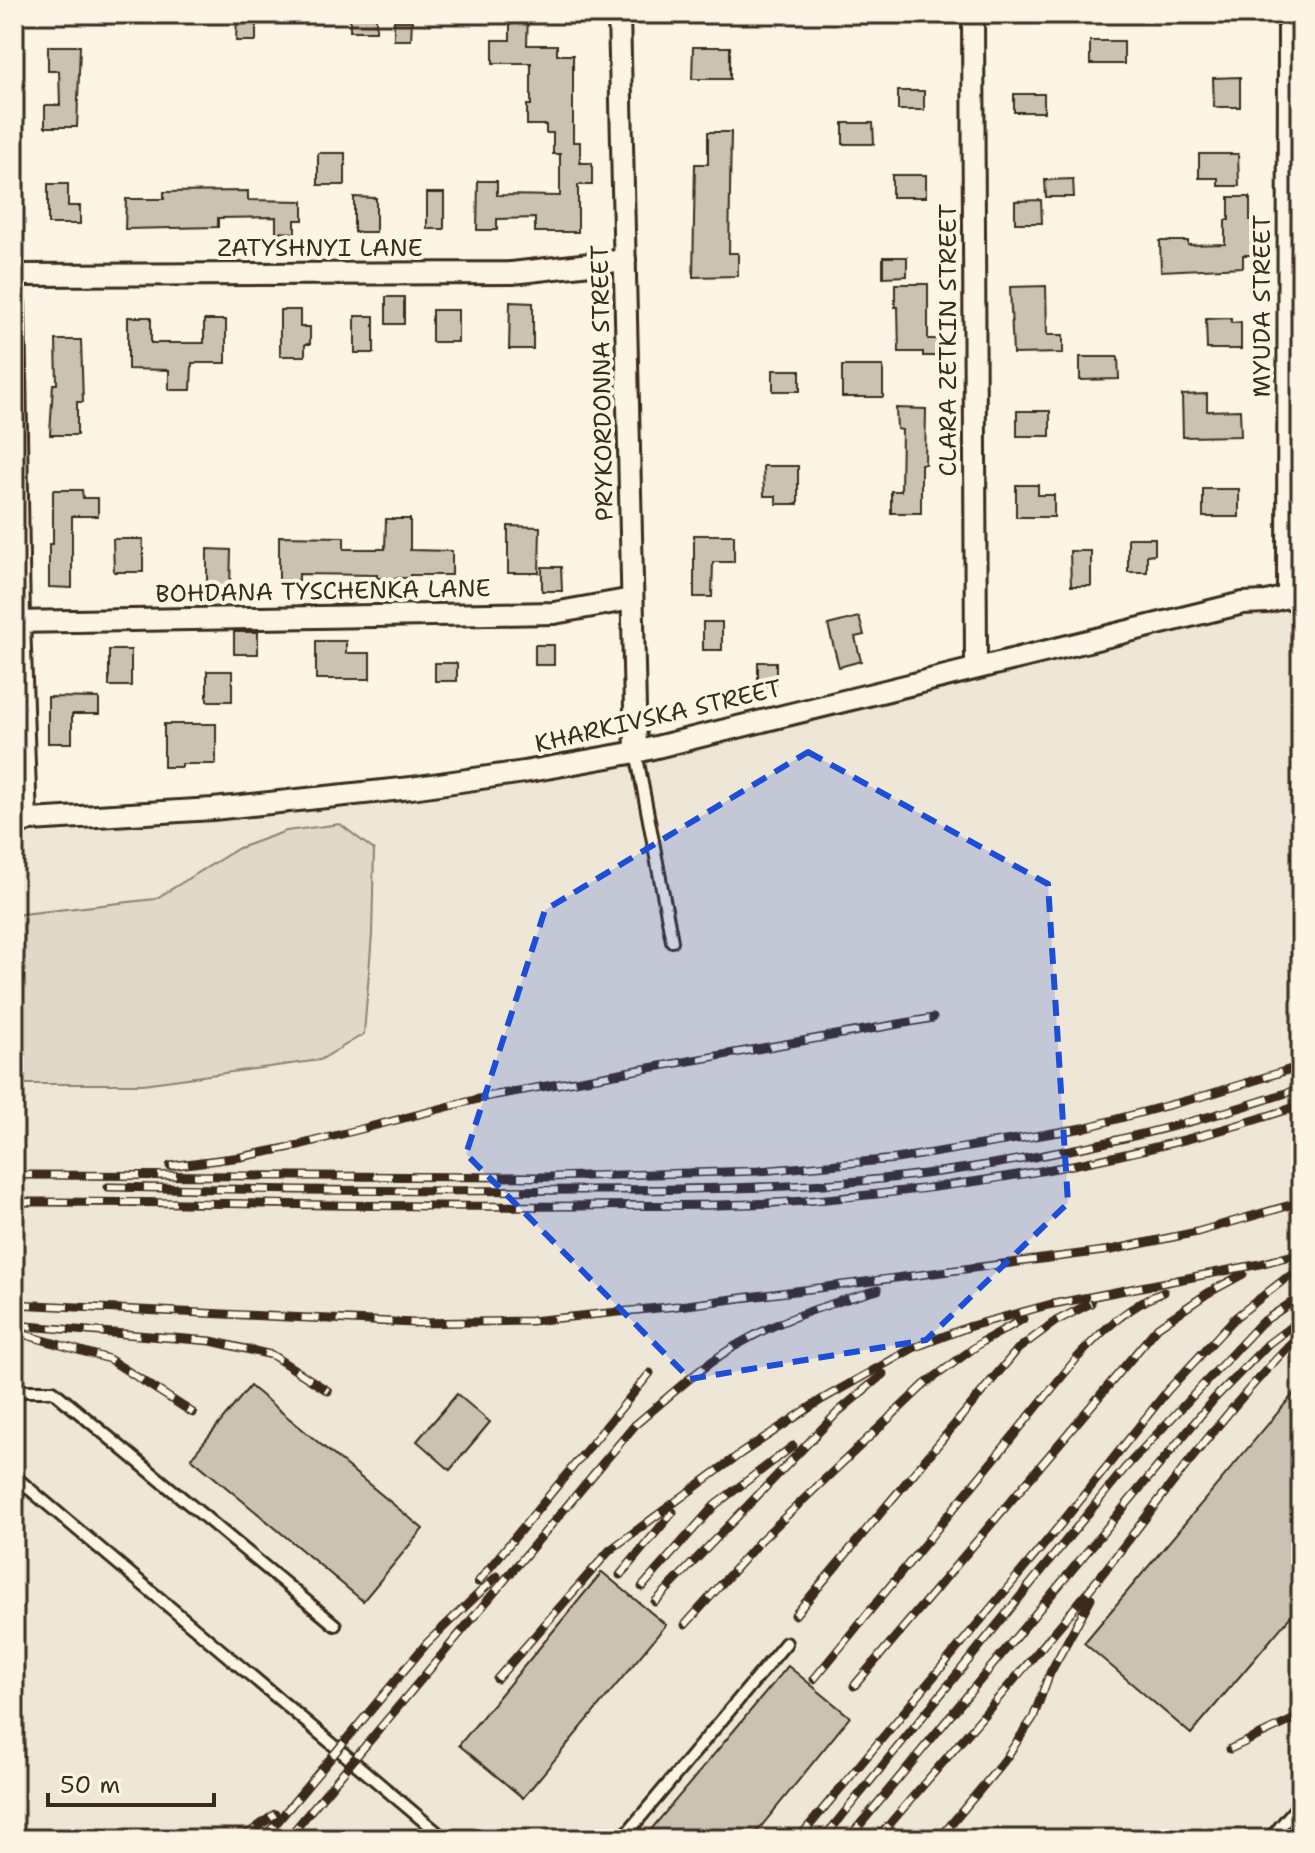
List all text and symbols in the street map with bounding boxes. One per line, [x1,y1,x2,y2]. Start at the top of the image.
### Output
street label: CLARA ZETKIN STREET [932,203,964,476]
street label: MYUDA STREET [1246,214,1278,397]
street label: ZATYSHNYI LANE [217,232,423,264]
street label: PRYKORDONNA STREET [584,244,620,521]
street label: BOHDANA TYSCHENKA LANE [155,572,491,610]
street label: KHARKIVSKA STREET [532,672,785,760]
scale bar [48,1757,214,1807]
text: 50 m [60,1769,120,1801]

